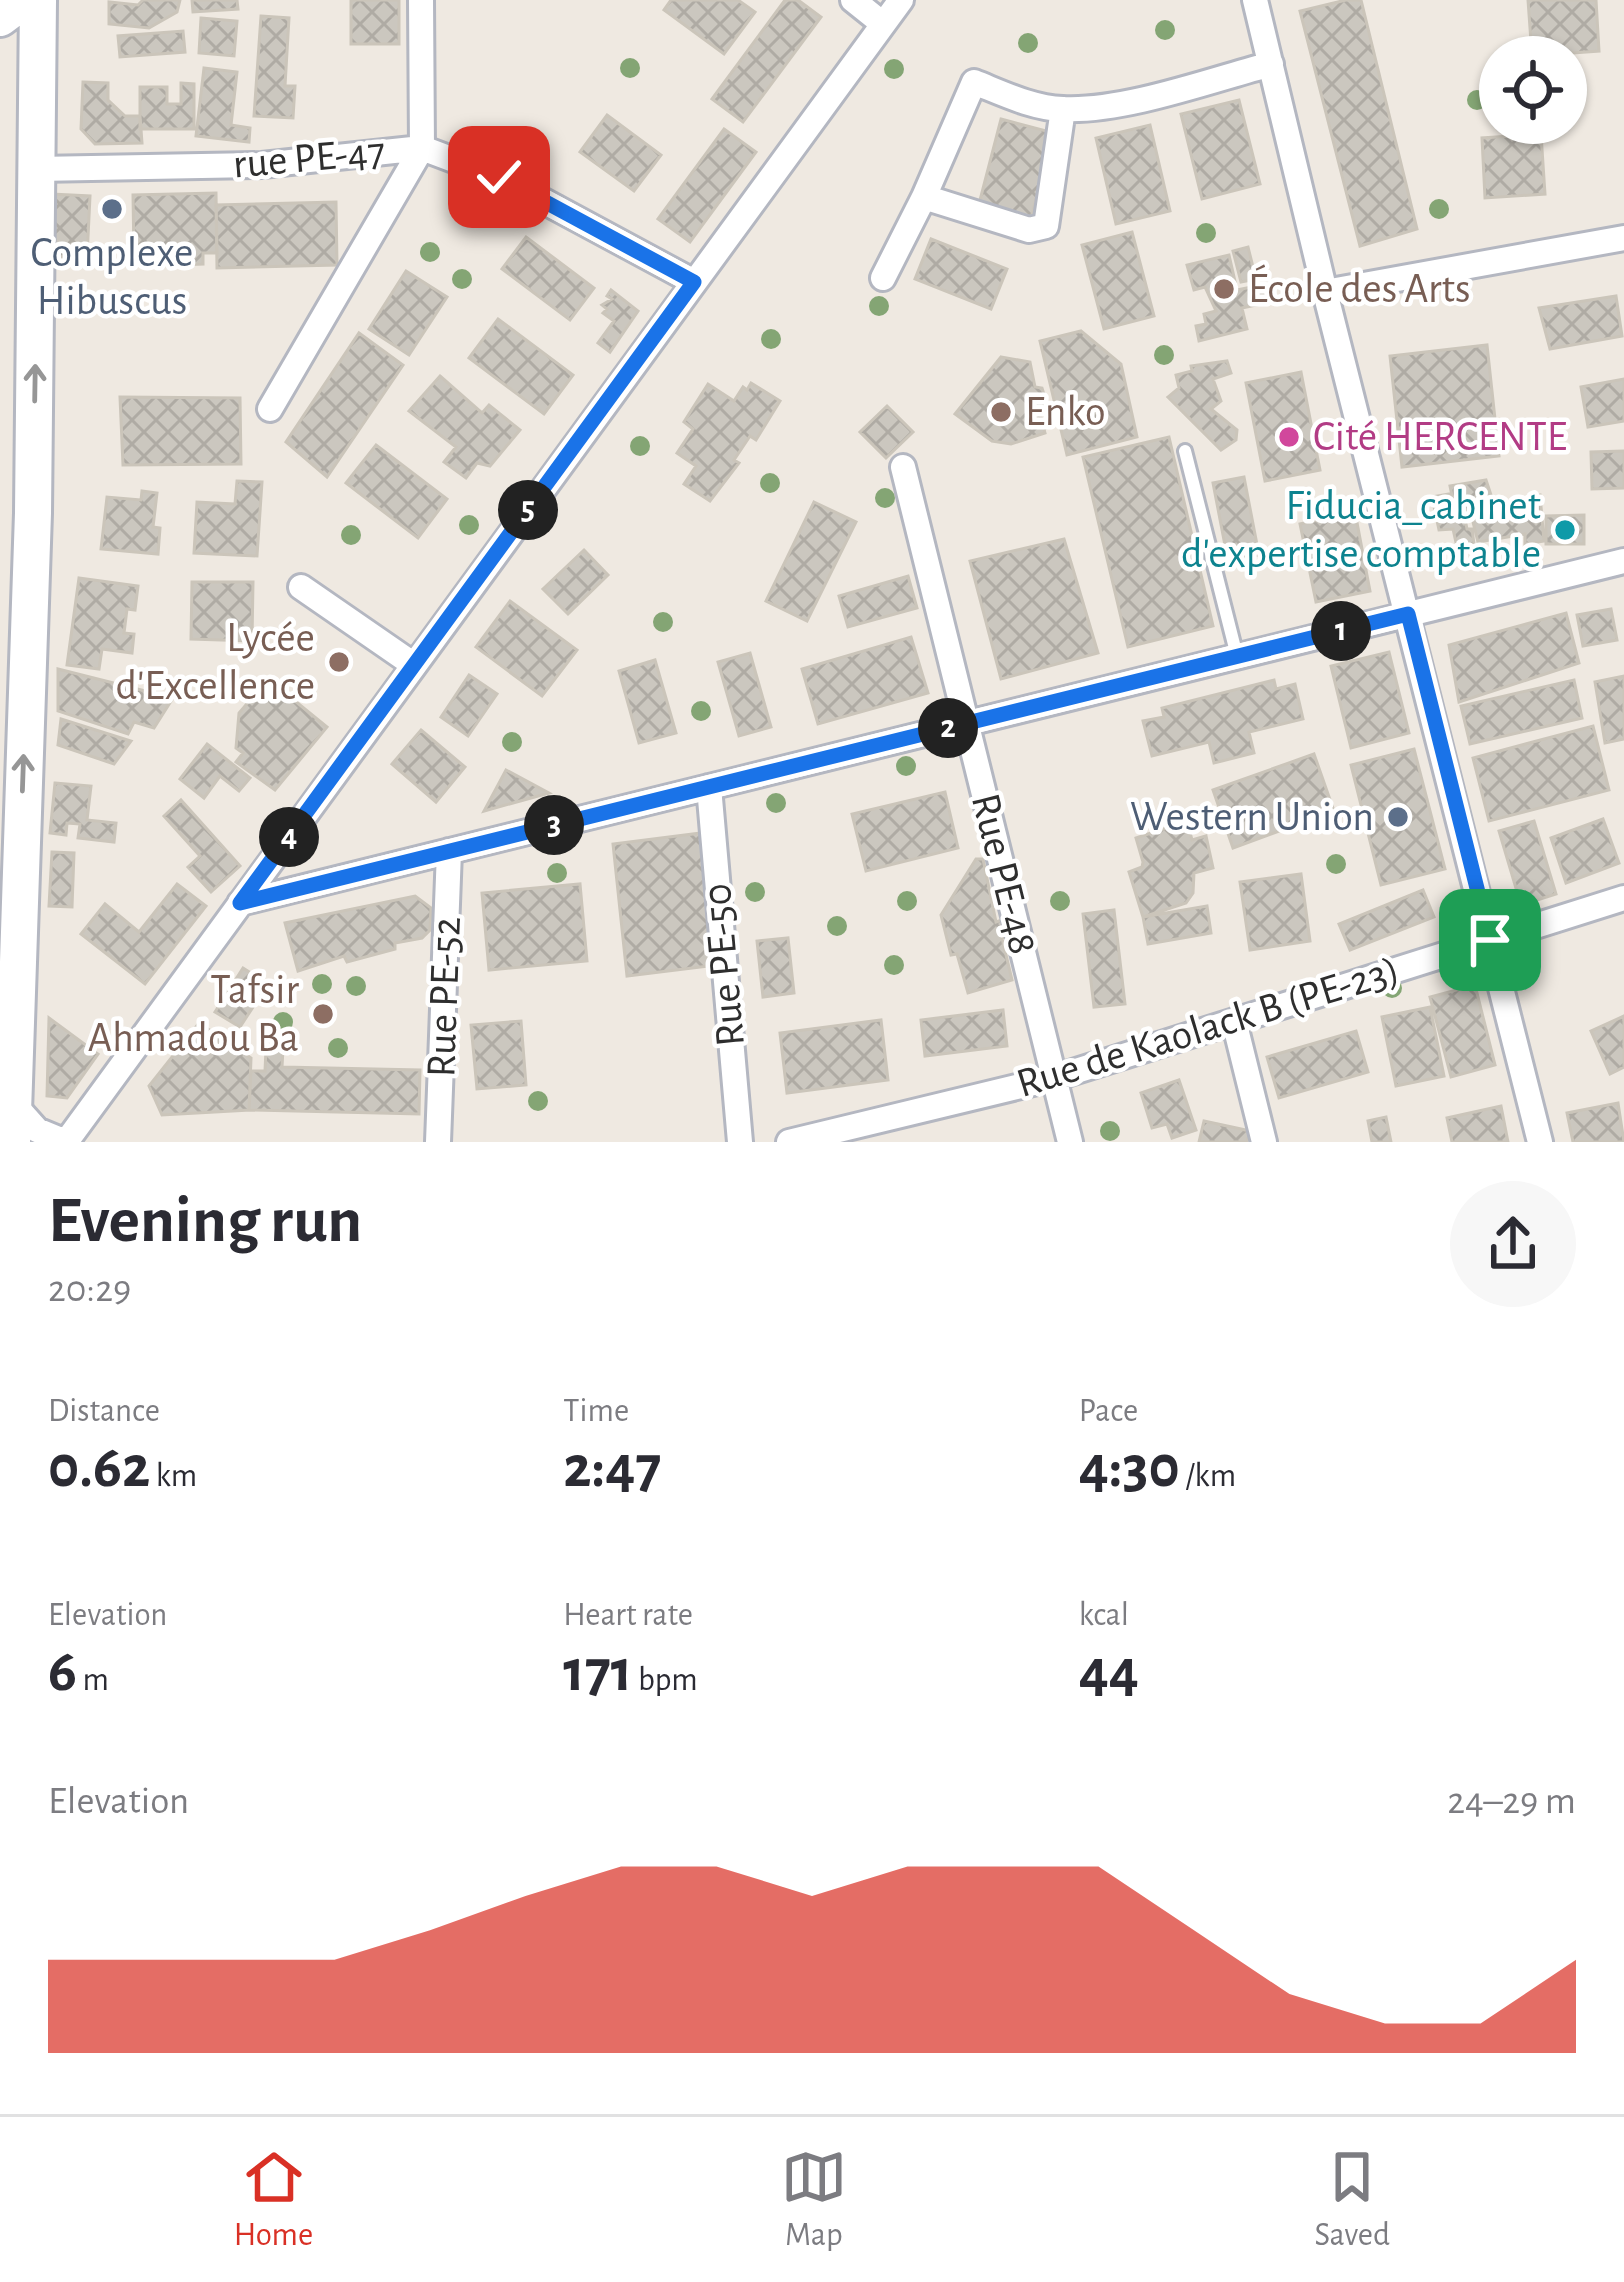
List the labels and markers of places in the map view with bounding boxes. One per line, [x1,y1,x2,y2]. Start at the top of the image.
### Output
pin [448,126,550,228]
marker: Complexe Hibuscus [99,196,125,222]
place label: Complexe Hibuscus [31,232,193,322]
place label: École des Arts [1248,264,1471,310]
marker: École des Arts [1211,276,1237,302]
place label: Enko [1025,391,1106,433]
marker: Enko [988,399,1014,425]
place label: Cité HERCENTE [1313,416,1567,458]
marker: Cité HERCENTE [1276,424,1302,450]
pin: 5 [498,480,558,540]
place label: Fiducia_cabinet d'expertise comptable [1181,485,1541,575]
marker: Fiducia_cabinet d'expertise comptable [1552,517,1578,543]
pin: 1 [1311,601,1371,661]
place label: Lycée d'Excellence [116,617,315,707]
marker: Lycée d'Excellence [326,649,352,675]
pin: 2 [918,698,978,758]
pin: 3 [524,795,584,855]
place label: Western Union [1130,796,1374,838]
marker: Western Union [1385,804,1411,830]
pin: 4 [259,807,319,867]
pin [1439,889,1541,991]
place label: Tafsir Ahmadou Ba [88,969,299,1059]
marker: Tafsir Ahmadou Ba [310,1001,336,1027]

